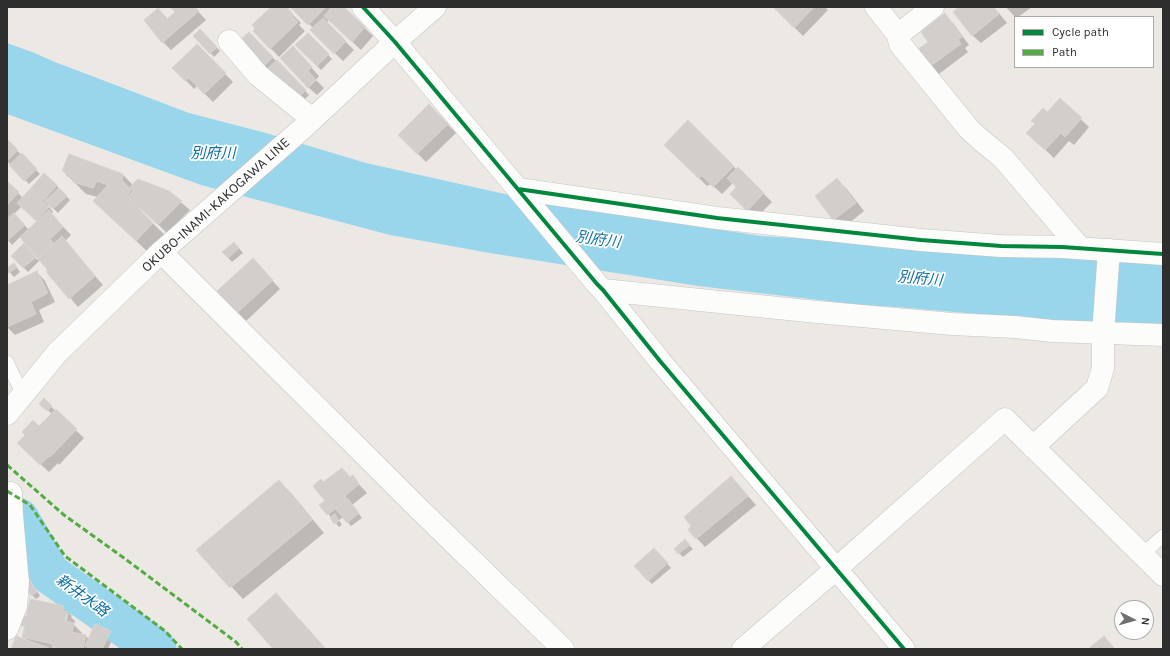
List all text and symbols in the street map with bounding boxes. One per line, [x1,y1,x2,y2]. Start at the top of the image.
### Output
legend [1014,16,1154,68]
text: Cycle path [1052,25,1109,39]
text: Path [1052,45,1077,59]
street label: OKUBO-INAMI-KAKOGAWA LINE [138,134,294,276]
water label: 別府川 [191,145,235,163]
water label: 別府川 [574,228,622,252]
water label: 別府川 [897,268,943,290]
water label: 新井水路 [52,571,112,621]
north arrow [1114,600,1154,640]
text: N [1139,617,1152,626]

